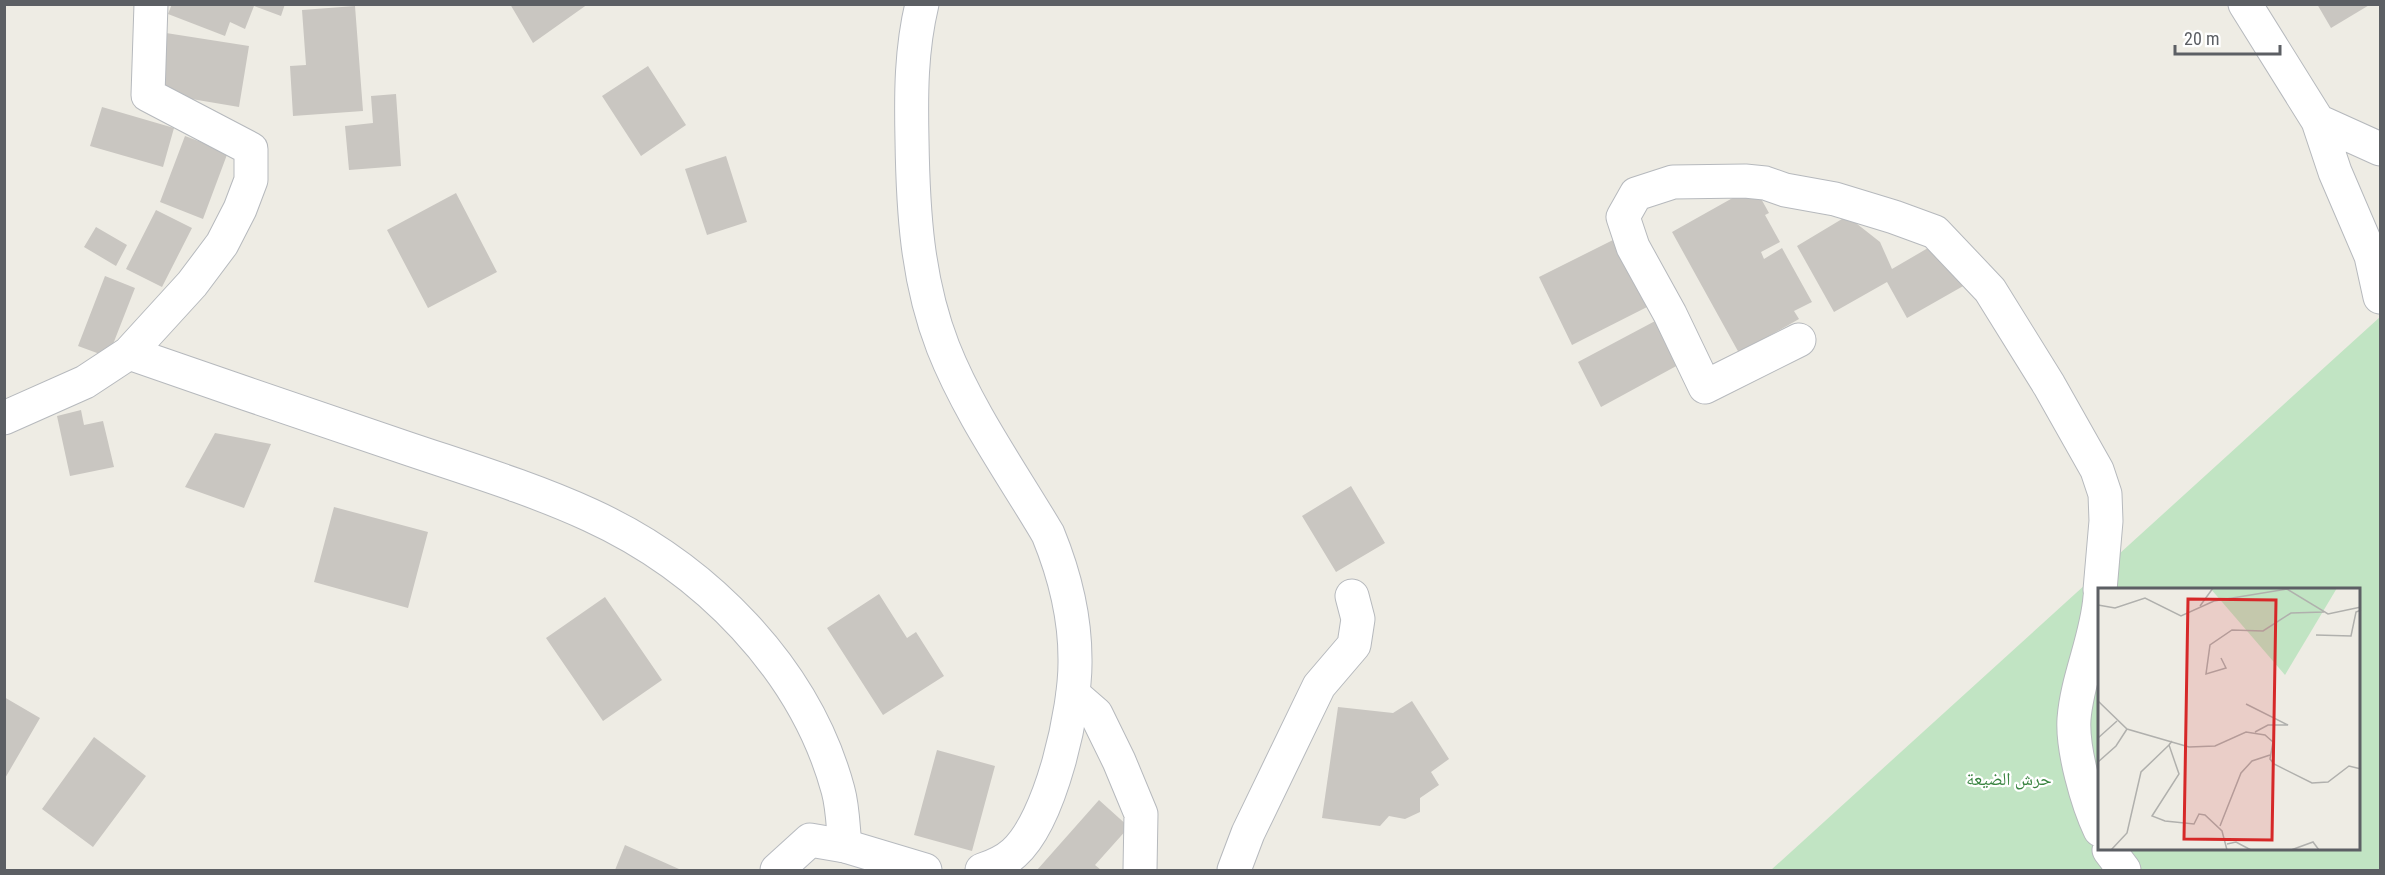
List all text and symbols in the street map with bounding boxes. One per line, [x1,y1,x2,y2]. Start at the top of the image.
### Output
scale bar [2175,18,2280,56]
text: 20 m [2184,28,2219,49]
inset map [2098,588,2361,851]
park label: حرش الضيعة [1966,768,2052,790]

